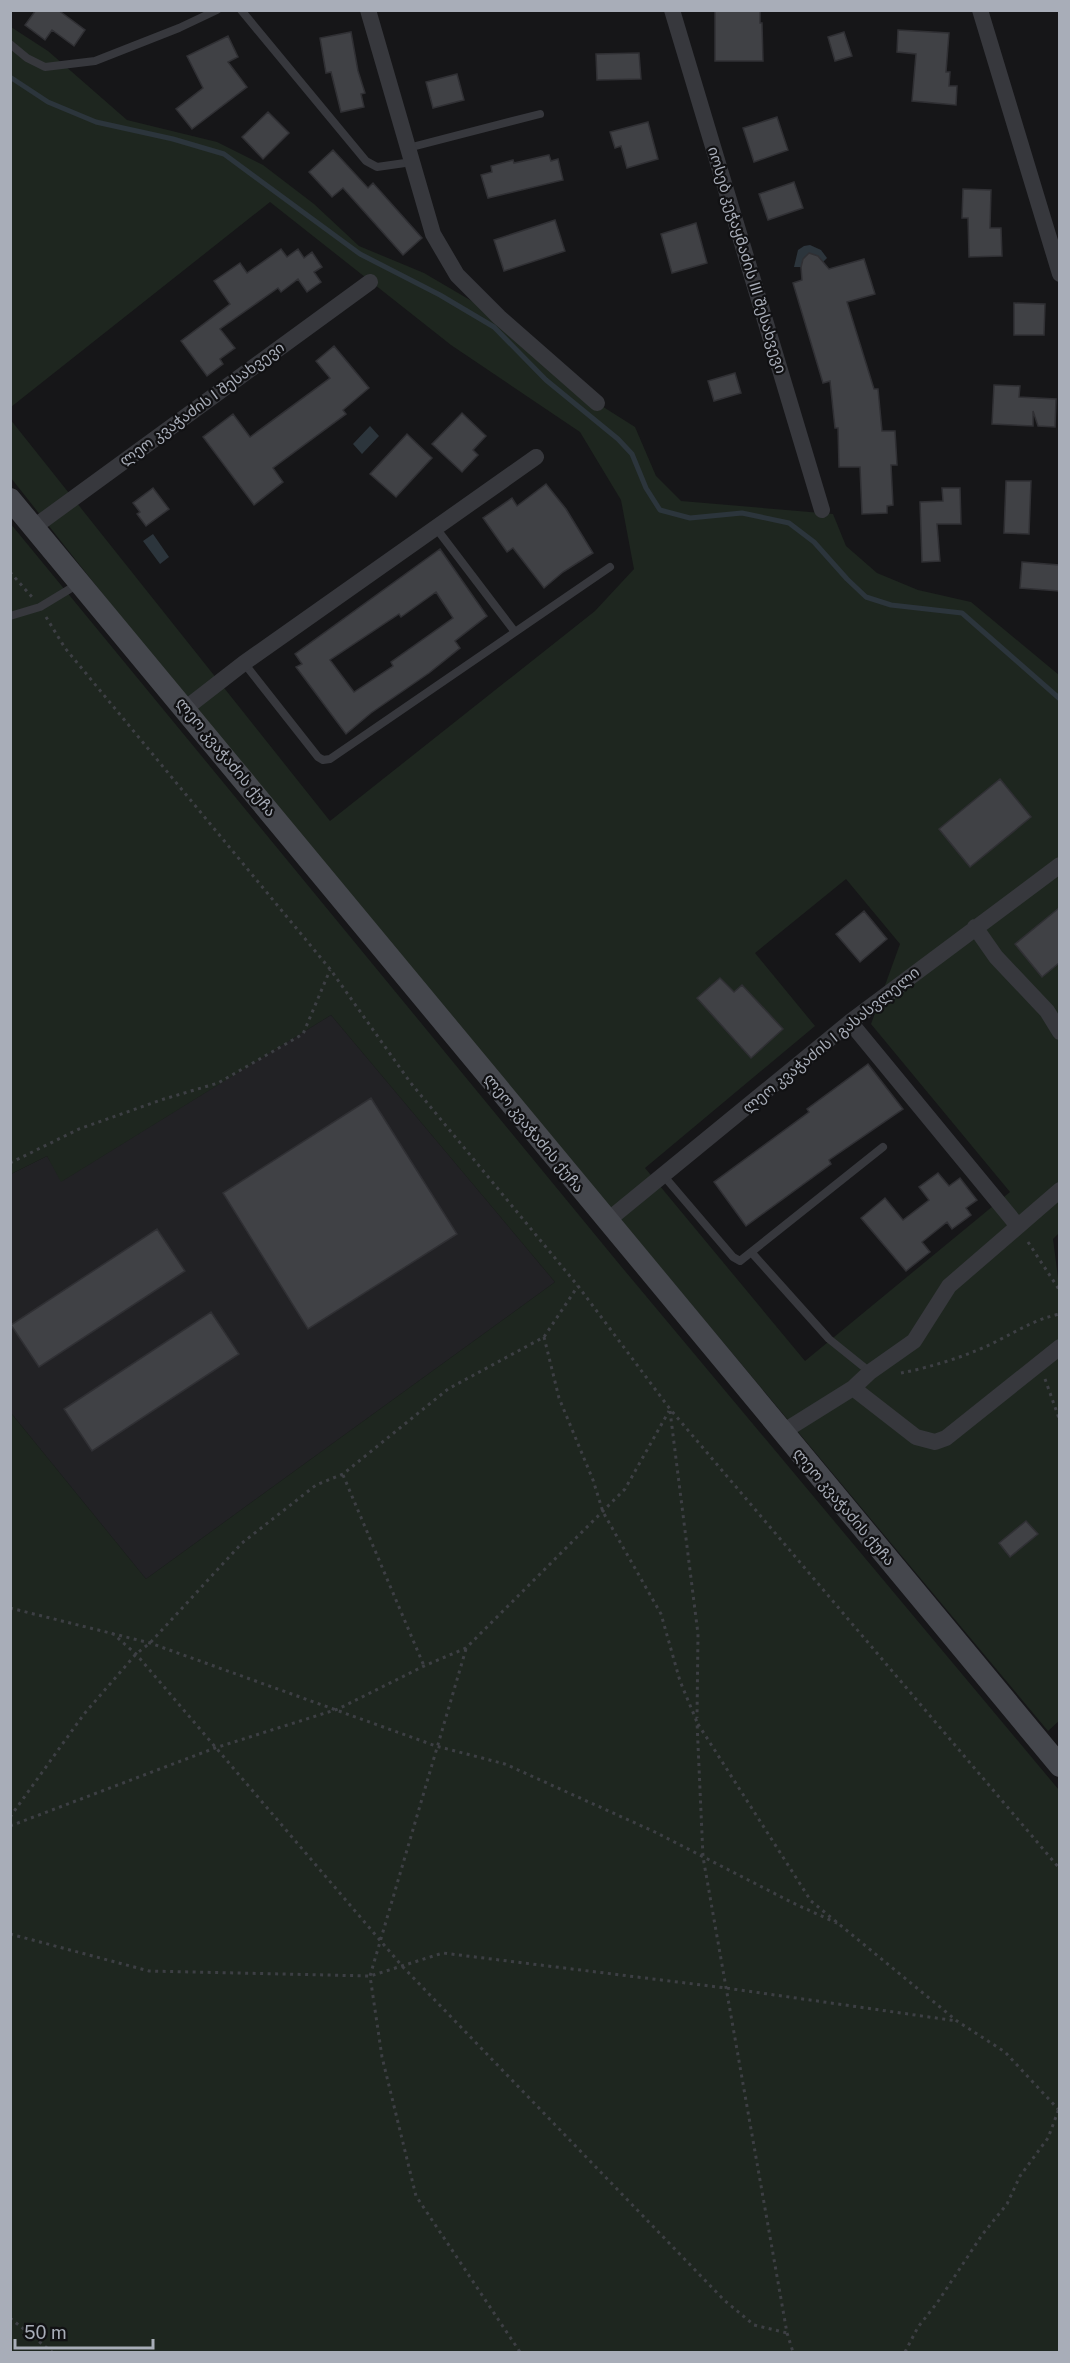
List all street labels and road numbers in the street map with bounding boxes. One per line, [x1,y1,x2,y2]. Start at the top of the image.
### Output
street label: იოსებ კეჭაყმაძის III შესახვევი [704,144,790,376]
street label: ლეო კვაჭაძის I შესახვევი [116,338,288,470]
street label: ლეო კვაჭაძის ქუჩა [172,694,280,820]
street label: ლეო კვაჭაძის I გასასვლელი [739,963,923,1117]
street label: ლეო კვაჭაძის ქუჩა [480,1070,588,1196]
street label: ლეო კვაჭაძის ქუჩა [790,1445,898,1569]

